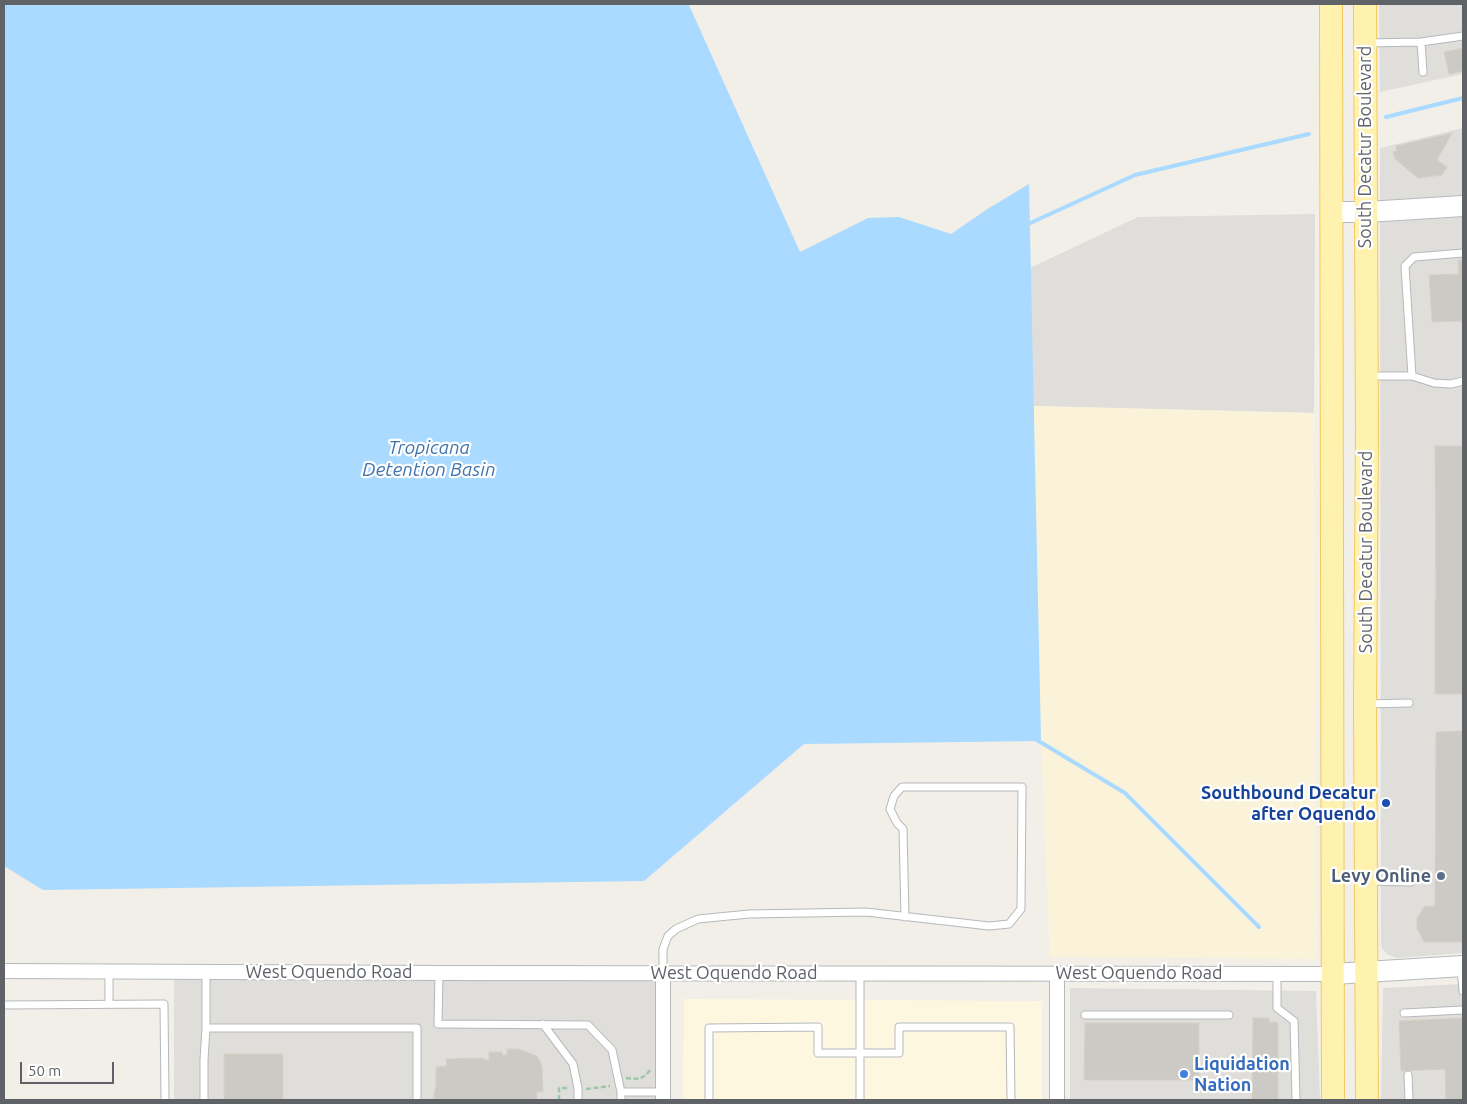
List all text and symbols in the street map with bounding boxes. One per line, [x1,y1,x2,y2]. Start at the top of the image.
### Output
street label: South Decatur Boulevard [1354,46,1376,248]
water label: Tropicana Detention Basin [362,437,496,481]
street label: South Decatur Boulevard [1355,451,1377,653]
place label: Southbound Decatur after Oquendo [1201,782,1376,824]
marker: Southbound Decatur after Oquendo [1380,797,1392,809]
place label: Levy Online [1331,865,1431,887]
marker: Levy Online [1435,870,1447,882]
street label: West Oquendo Road [246,961,412,983]
street label: West Oquendo Road [651,962,817,984]
street label: West Oquendo Road [1056,962,1222,984]
scale bar [22,1052,116,1084]
place label: Liquidation Nation [1194,1053,1290,1096]
text: 50 m [28,1062,61,1079]
marker: Liquidation Nation [1178,1068,1190,1080]

